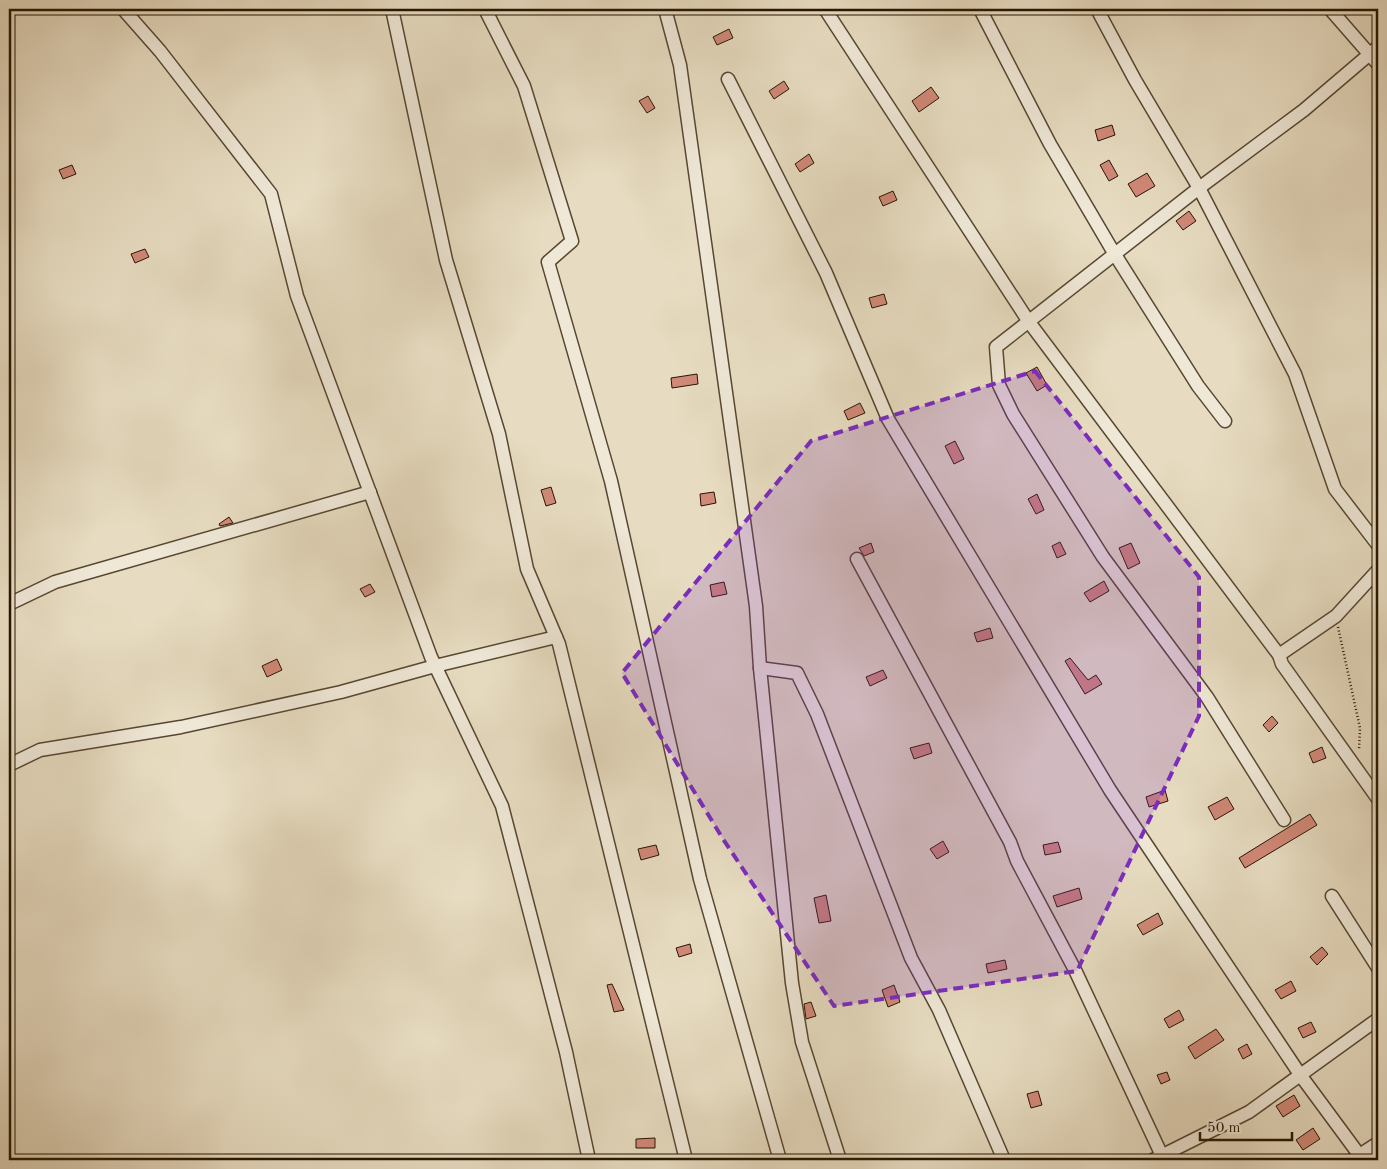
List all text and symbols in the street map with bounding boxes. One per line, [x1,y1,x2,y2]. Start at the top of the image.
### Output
scale bar [1200,1109,1292,1141]
text: 50 m [1207,1121,1241,1136]

